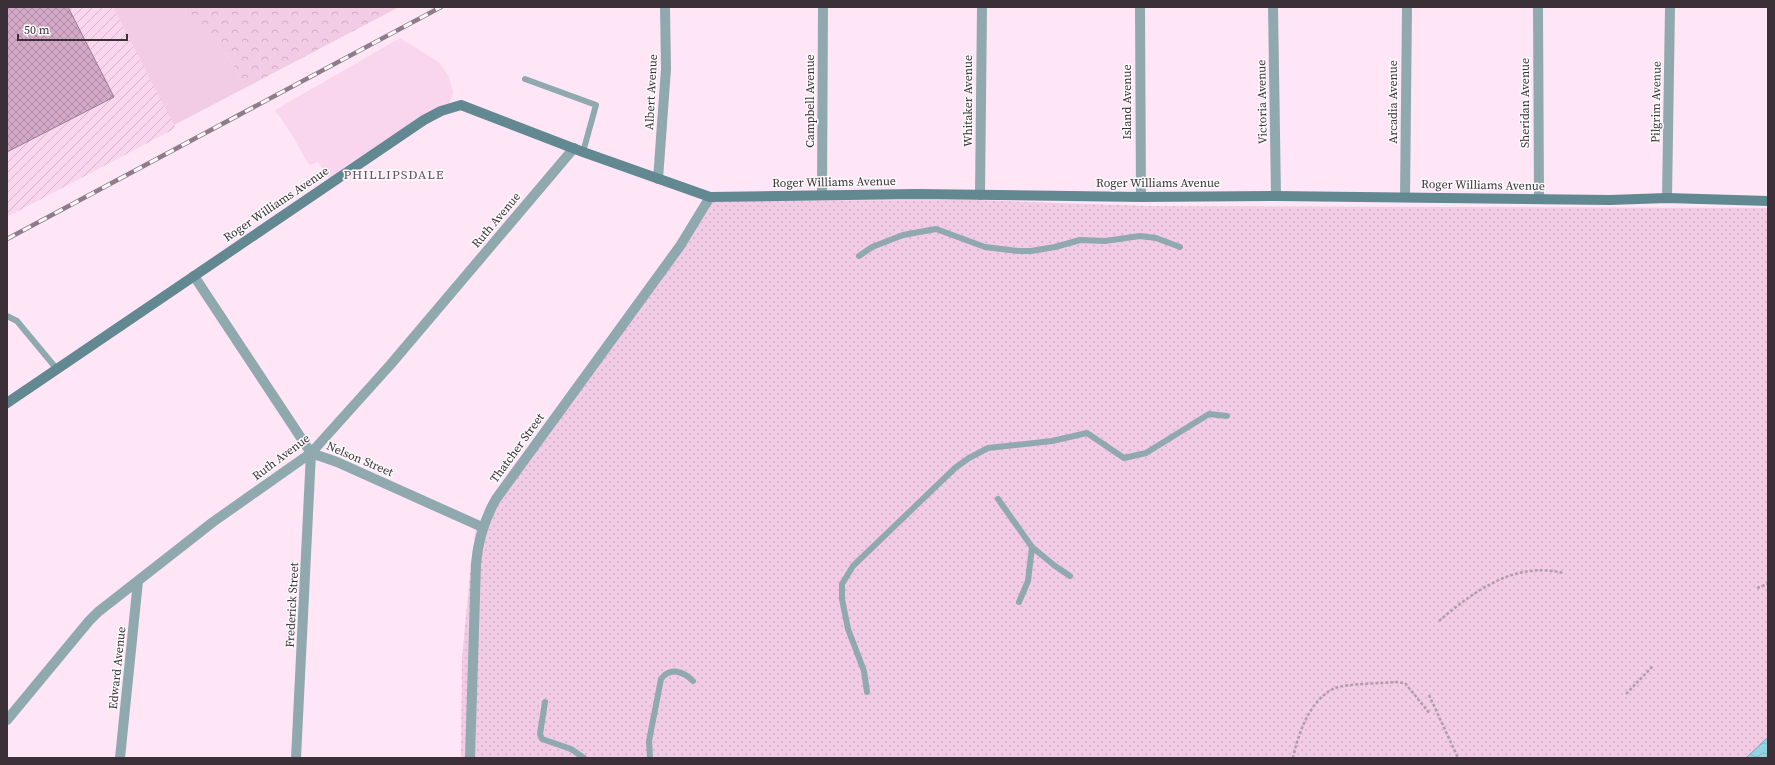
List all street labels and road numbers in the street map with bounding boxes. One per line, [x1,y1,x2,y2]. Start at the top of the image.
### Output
street label: Albert Avenue [641,54,661,130]
street label: Campbell Avenue [802,54,818,148]
street label: Whitaker Avenue [960,55,976,147]
street label: Sheridan Avenue [1517,58,1533,148]
street label: Victoria Avenue [1253,60,1271,144]
street label: Arcadia Avenue [1385,60,1401,144]
street label: Pilgrim Avenue [1647,61,1665,143]
street label: Island Avenue [1119,64,1135,140]
street label: Roger Williams Avenue [220,163,332,245]
street label: Roger Williams Avenue [772,173,896,191]
street label: Roger Williams Avenue [1096,175,1220,191]
street label: Roger Williams Avenue [1421,176,1545,194]
street label: Ruth Avenue [468,189,524,251]
street label: Thatcher Street [486,410,548,486]
street label: Ruth Avenue [249,430,313,484]
street label: Nelson Street [324,438,396,480]
street label: Frederick Street [282,562,302,648]
street label: Edward Avenue [105,626,129,710]

